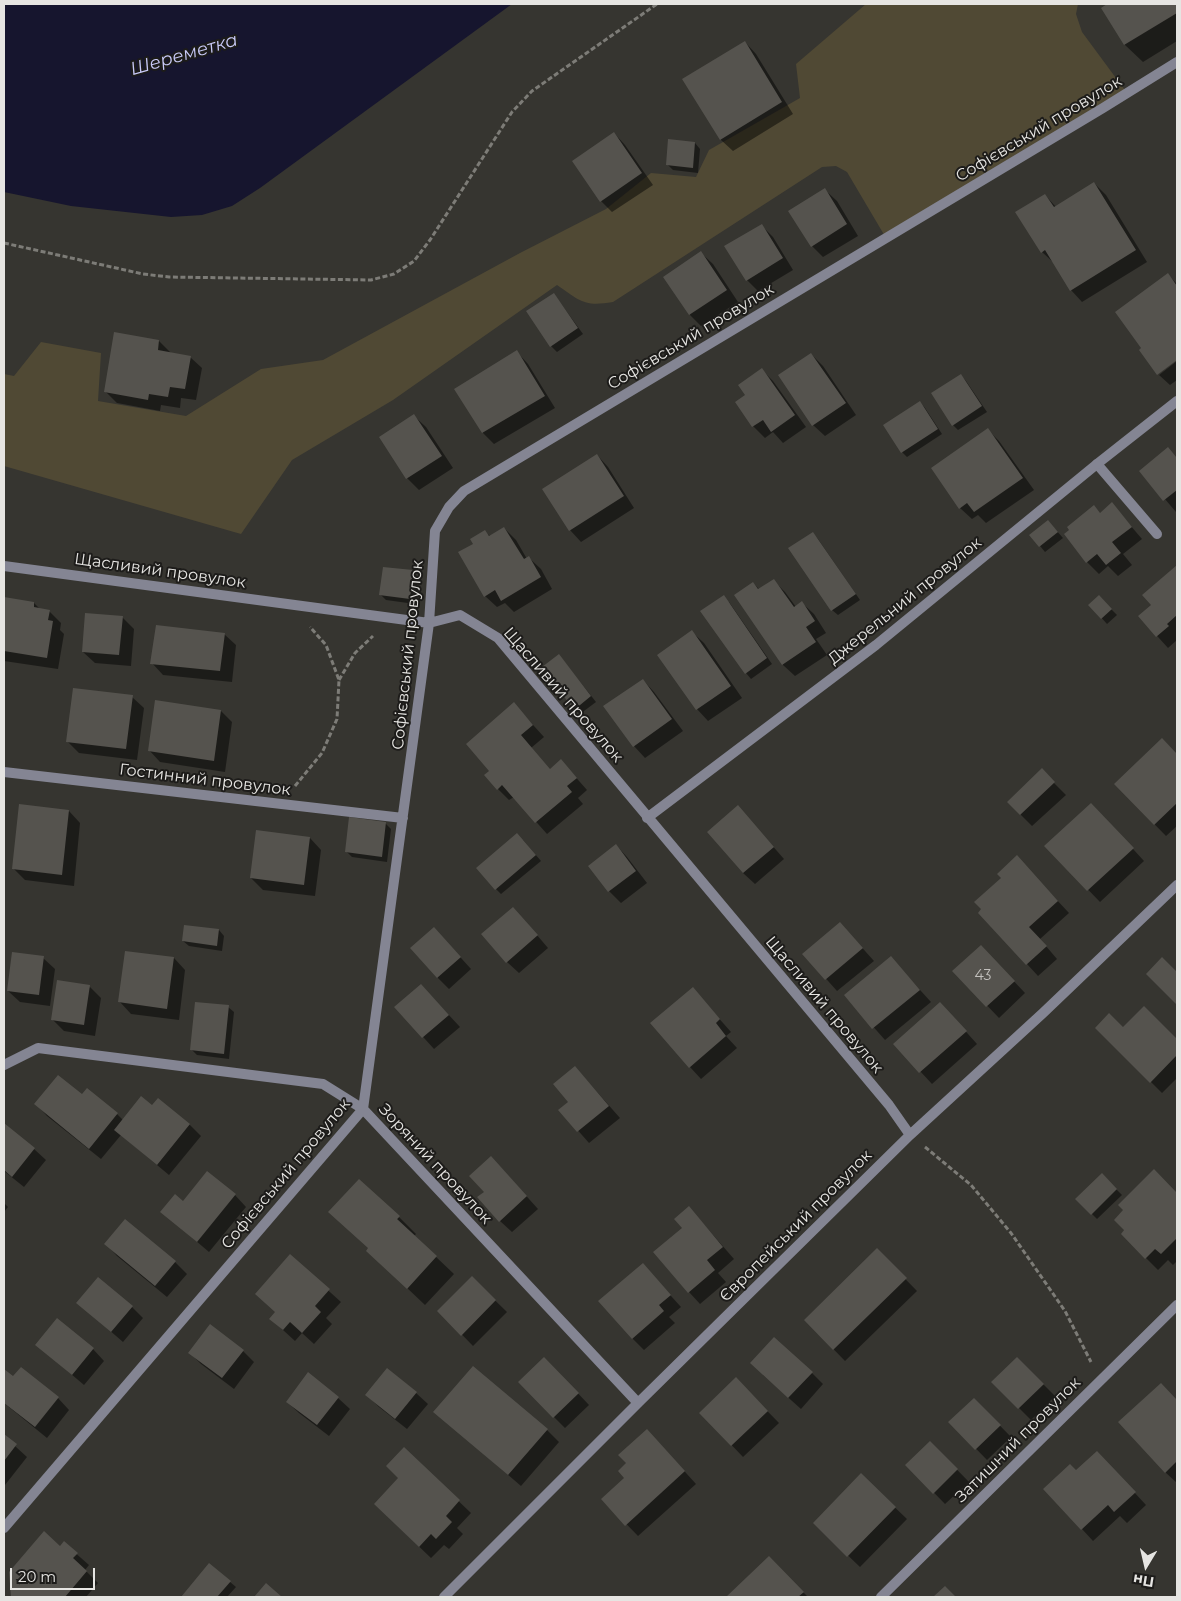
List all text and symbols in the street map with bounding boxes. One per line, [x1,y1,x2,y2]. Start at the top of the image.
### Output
water label: Шереметка [128,29,240,81]
street label: Софієвський провулок [952,72,1126,186]
street label: Софієвський провулок [604,280,778,394]
street label: Джерельний провулок [824,533,986,669]
street label: Щасливий провулок [73,549,247,593]
street label: Софієвський провулок [389,559,427,751]
street label: Щасливий провулок [499,624,627,766]
street label: Гостинний провулок [118,760,292,800]
street label: Щасливий провулок [761,933,887,1077]
house number: 43 [975,968,991,984]
street label: Софієвський провулок [217,1095,355,1253]
street label: Зоряний провулок [374,1100,496,1228]
street label: Європейський провулок [716,1146,876,1306]
street label: Затишний провулок [951,1373,1085,1507]
north arrow [1121,1541,1171,1591]
scale bar [12,1558,98,1590]
text: 20 m [18,1567,56,1586]
text: Пн [1132,1570,1155,1591]

